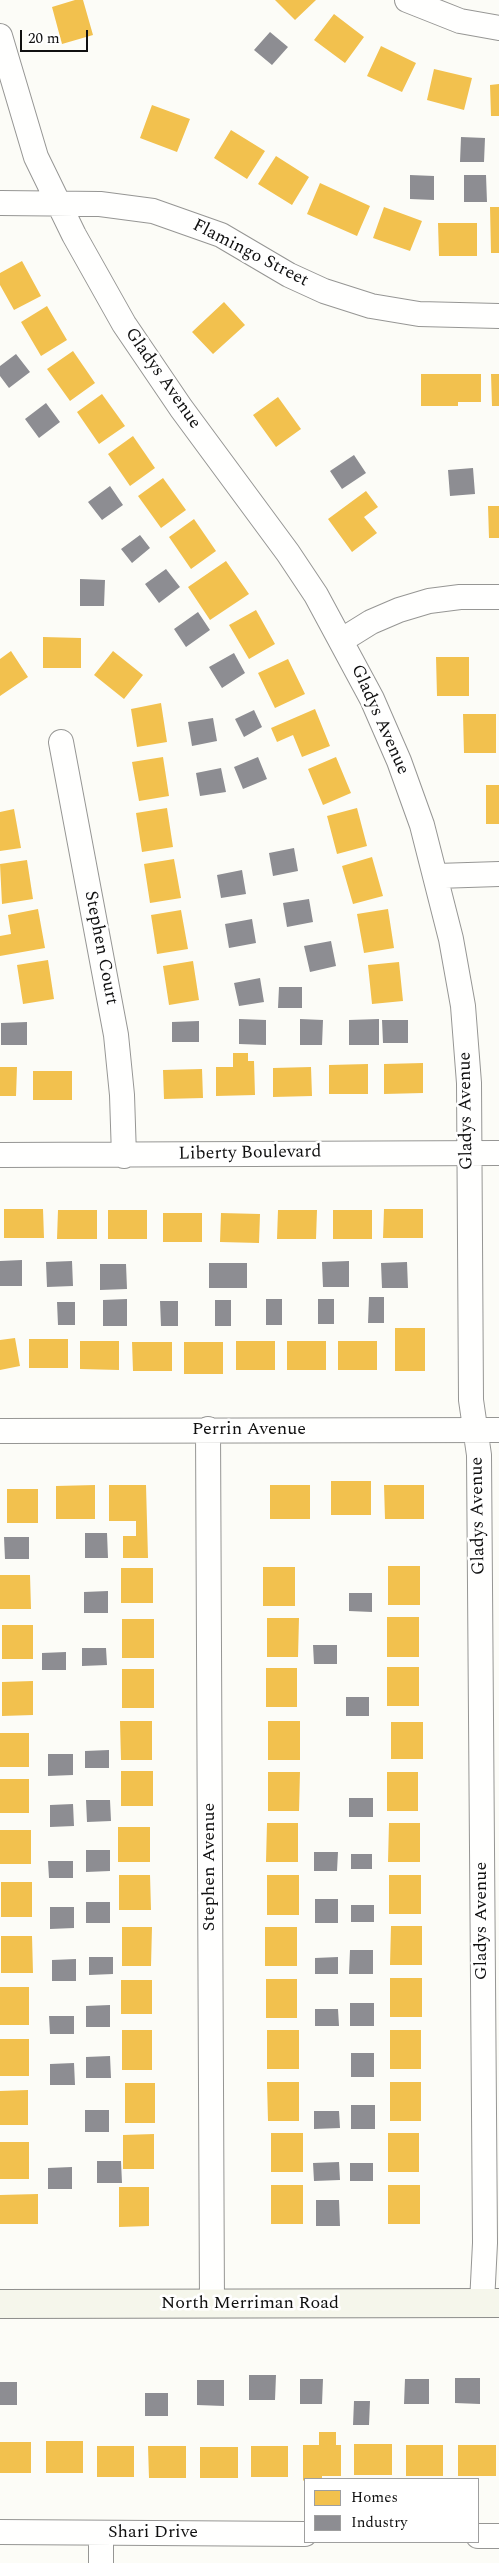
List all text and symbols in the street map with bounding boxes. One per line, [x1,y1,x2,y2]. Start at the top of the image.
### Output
scale bar [22,20,90,52]
text: 20 m [28,27,60,50]
street label: Flamingo Street [188,215,312,293]
street label: Gladys Avenue [119,324,205,434]
street label: Gladys Avenue [345,662,413,778]
street label: Stephen Court [78,889,122,1007]
street label: Gladys Avenue [455,1052,479,1170]
street label: Liberty Boulevard [178,1142,322,1166]
street label: Perrin Avenue [192,1419,306,1441]
street label: Gladys Avenue [467,1457,491,1575]
street label: Stephen Avenue [199,1803,221,1931]
street label: Gladys Avenue [471,1862,493,1980]
street label: North Merriman Road [161,2293,339,2315]
legend [304,2478,479,2543]
text: Homes [351,2486,398,2509]
text: Industry [351,2511,407,2534]
street label: Shari Drive [108,2522,198,2544]

